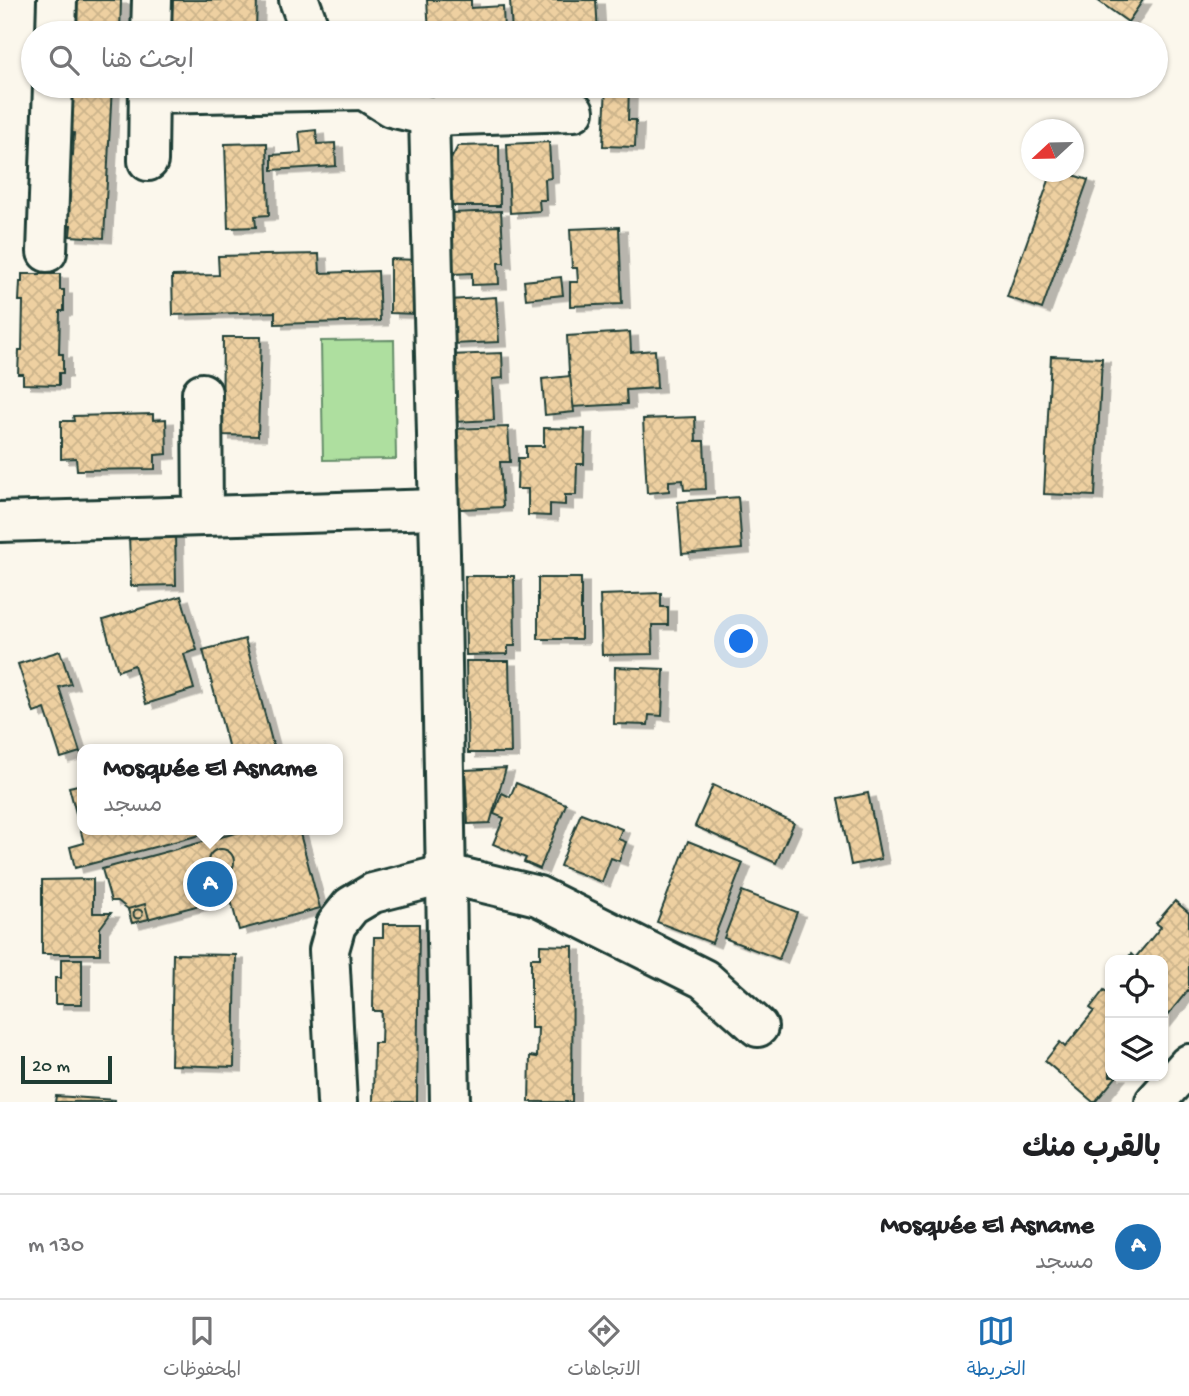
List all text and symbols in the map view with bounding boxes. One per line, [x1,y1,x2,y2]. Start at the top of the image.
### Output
search box [21,21,1168,98]
icon: search [45,41,83,79]
text: ابحث هنا [101,47,194,78]
north arrow [1021,119,1084,182]
your location [724,624,758,658]
popup [77,744,343,835]
text: Mosquée El Asname [103,755,317,786]
text: مسجد [103,793,162,820]
pin: A [187,858,233,910]
map controls [1105,955,1168,1081]
button: locate [1105,955,1168,1018]
button: layers [1105,1018,1168,1081]
scale bar [21,1053,112,1085]
text: 20 m [32,1056,70,1079]
text: بالقرب منك [1022,1133,1161,1168]
text: Mosquée El Asname [880,1212,1094,1243]
text: 130 m [28,1233,84,1260]
text: A [1131,1233,1145,1260]
text: مسجد [1035,1250,1094,1277]
tab: المحفوظات [163,1312,241,1385]
tab: الاتجاهات [567,1312,641,1385]
tab: الخريطة [967,1312,1026,1385]

